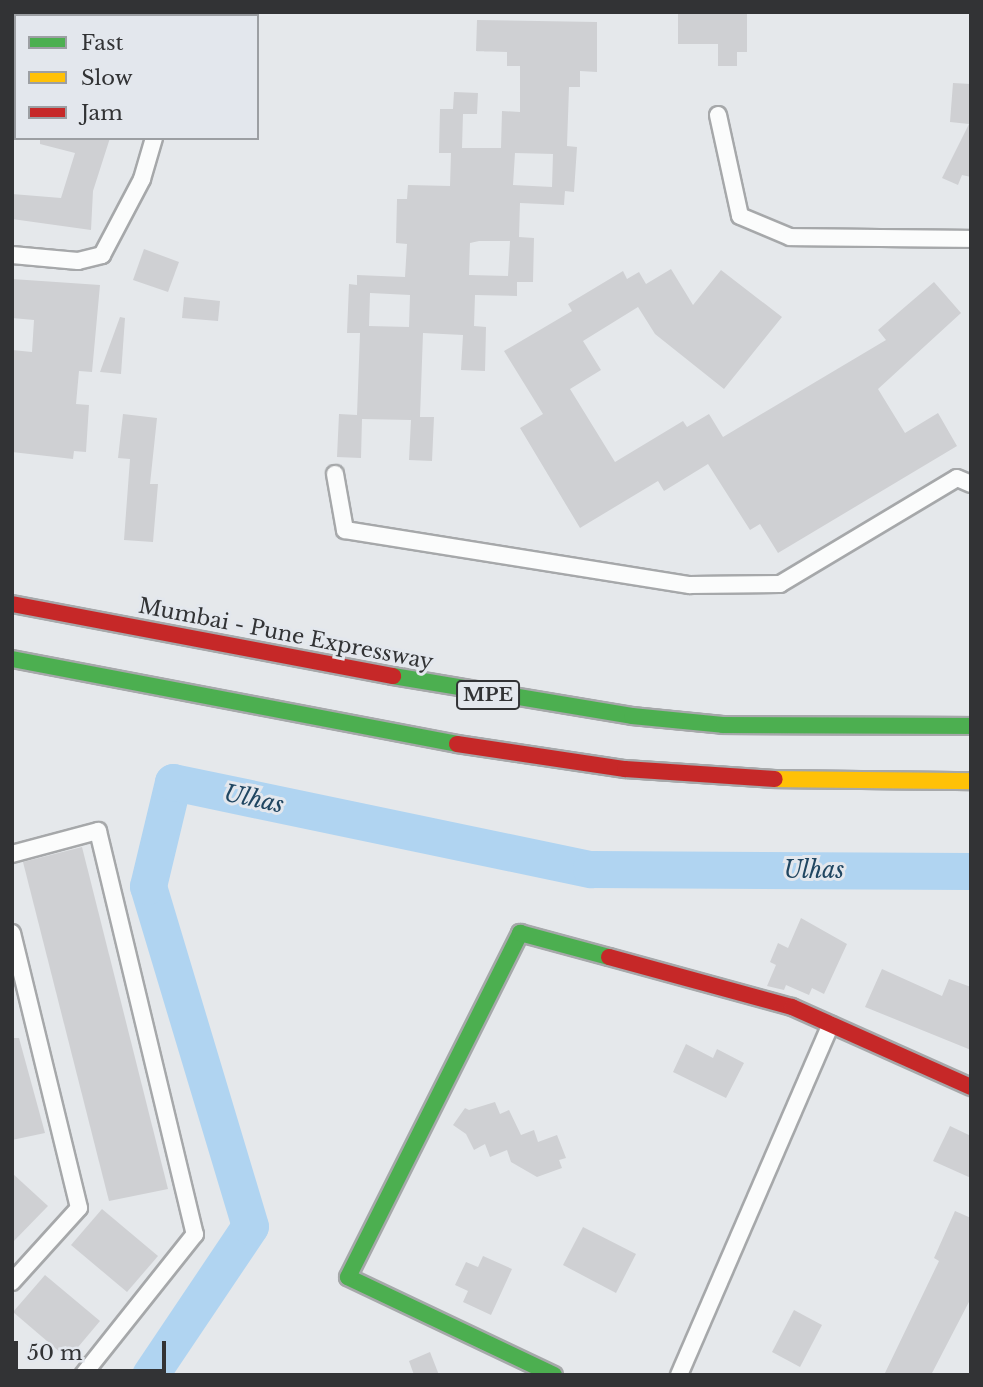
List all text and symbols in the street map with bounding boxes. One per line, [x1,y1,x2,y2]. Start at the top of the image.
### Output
legend [14,14,259,140]
text: Fast [81,30,123,56]
text: Slow [81,65,133,91]
text: Jam [81,100,123,126]
street label: Mumbai - Pune Expressway [136,593,436,675]
road number: MPE [455,680,521,710]
water label: Ulhas [222,779,286,819]
water label: Ulhas [784,856,844,884]
scale bar [18,1328,170,1372]
text: 50 m [27,1340,82,1366]

